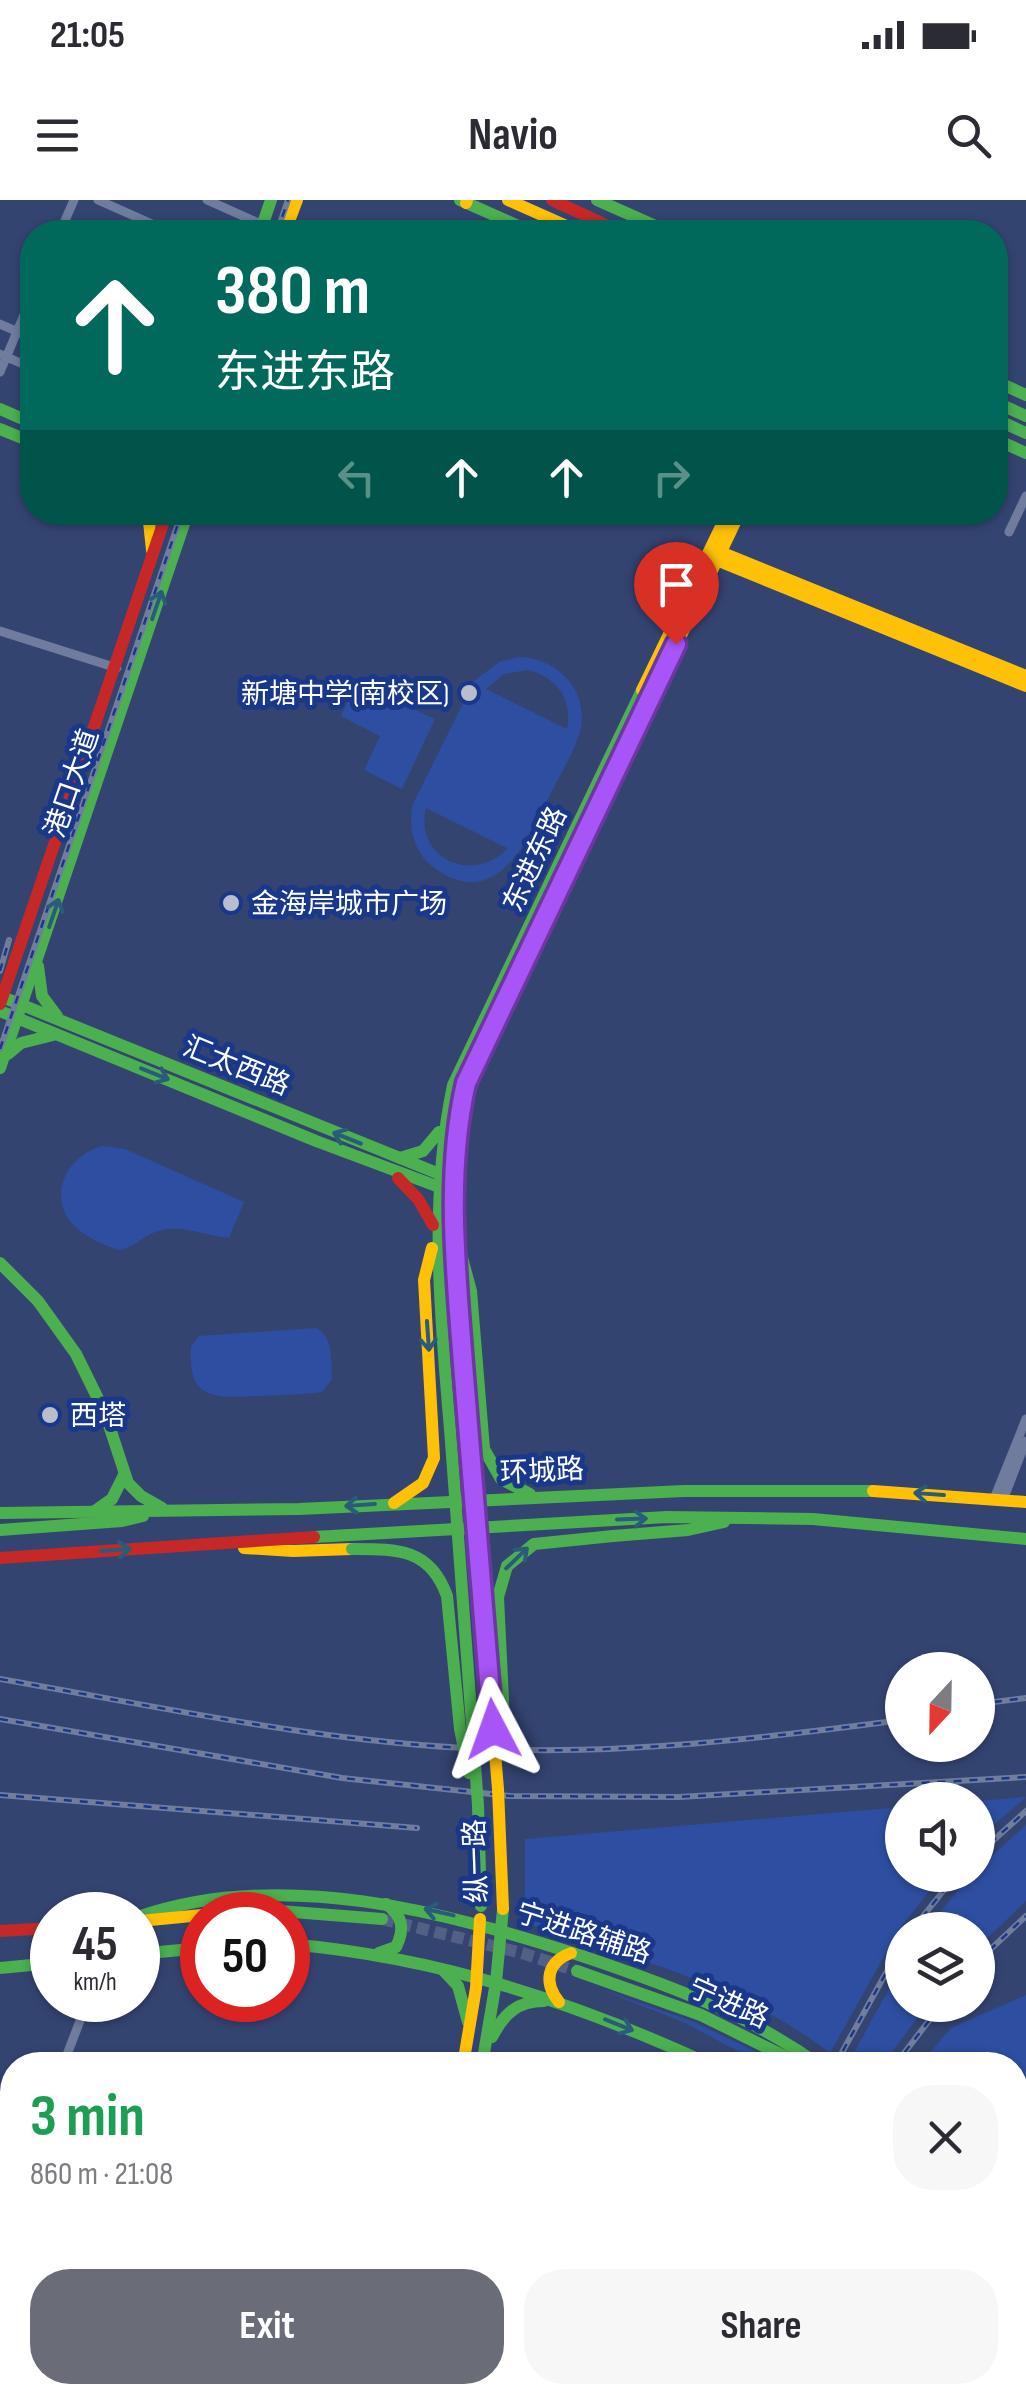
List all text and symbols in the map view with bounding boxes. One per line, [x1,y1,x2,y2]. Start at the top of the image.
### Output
text: 21:05 [50,13,125,58]
icon: menu [30,108,85,163]
text: Navio [468,108,558,163]
icon: search [941,108,996,163]
text: 380 m [215,250,370,334]
icon: ahead [50,260,180,390]
text: 东进东路 [215,346,395,401]
icon: left [329,450,384,505]
icon: ahead [434,450,489,505]
icon: ahead [539,450,594,505]
icon: right [644,450,699,505]
pin [634,542,719,645]
icon: arrive [649,557,704,612]
one-way arrow [150,589,168,621]
place label: 新塘中学(南校区) [241,678,449,711]
marker: 新塘中学(南校区) [458,682,480,704]
street label: 港口大道 [39,725,106,842]
street label: 东进东路 [497,802,574,917]
place label: 金海岸城市广场 [251,888,447,921]
marker: 金海岸城市广场 [220,892,242,914]
one-way arrow [46,897,64,929]
street label: 汇太西路 [178,1030,295,1103]
one-way arrow [139,1067,170,1085]
one-way arrow [332,1127,363,1145]
one-way arrow [419,1320,438,1352]
place label: 西塔 [70,1400,126,1433]
marker: 西塔 [39,1404,61,1426]
street label: 环城路 [499,1453,585,1490]
one-way arrow [913,1484,945,1503]
one-way arrow [344,1496,376,1515]
one-way arrow [616,1509,648,1528]
one-way arrow [100,1541,132,1560]
one-way arrow [504,1546,529,1571]
north arrow [885,1652,995,1762]
map controls [885,1652,995,2022]
position arrow [441,1677,545,1781]
button: sound [885,1782,995,1892]
street label: 纵一路 [459,1818,494,1904]
speed limit sign: 50 [180,1892,310,2022]
street label: 宁进路辅路 [512,1896,655,1971]
one-way arrow [424,1902,456,1920]
button: layers [885,1912,995,2022]
text: 45 [72,1915,118,1975]
text: km/h [73,1967,117,1998]
street label: 宁进路 [683,1971,773,2036]
one-way arrow [603,2017,634,2035]
text: 3 min [30,2081,145,2153]
button: close [893,2085,998,2190]
text: 860 m · 21:08 [30,2155,173,2194]
button: Exit [30,2269,504,2384]
button: Share [524,2269,998,2384]

